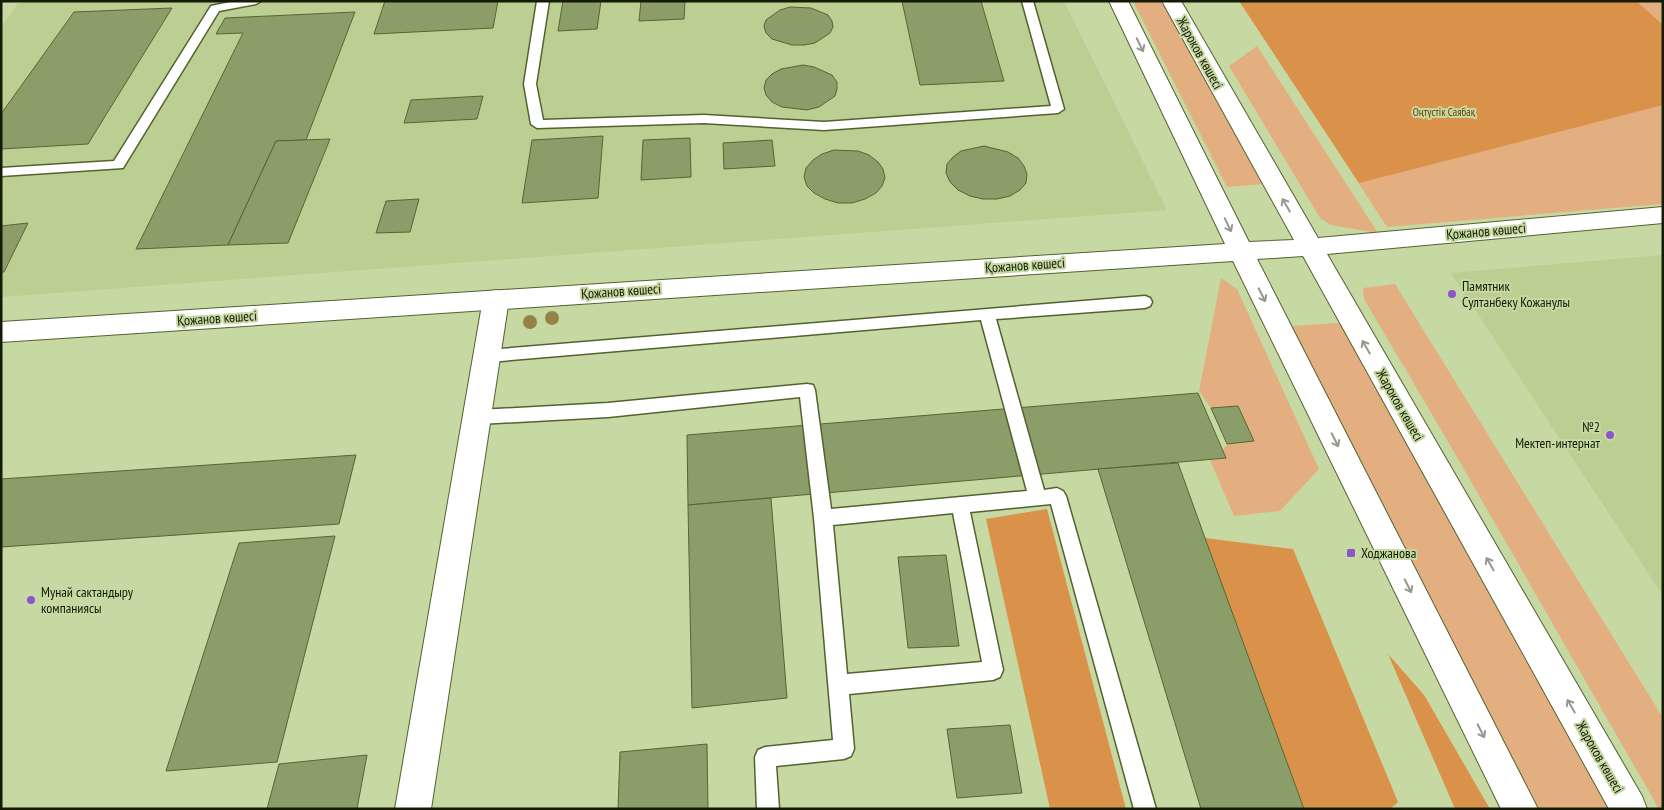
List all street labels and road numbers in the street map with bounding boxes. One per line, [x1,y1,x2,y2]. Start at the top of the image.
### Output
street label: Жароков көшесі [1172,13,1227,92]
street label: Қожанов көшесі [1445,219,1527,243]
street label: Қожанов көшесі [985,253,1065,277]
street label: Қожанов көшесі [581,279,661,303]
street label: Қожанов көшесі [177,306,257,330]
street label: Жароков көшесі [1372,365,1428,444]
street label: Жароков көшесі [1572,717,1628,796]

